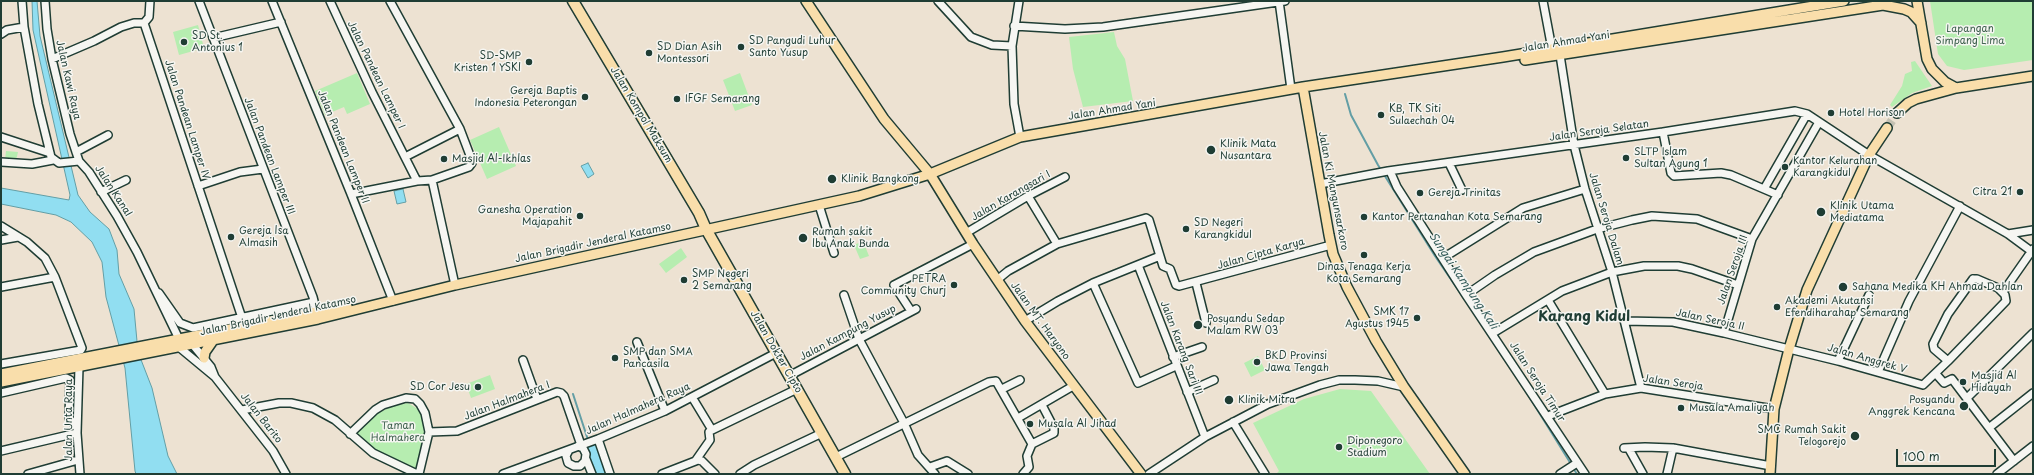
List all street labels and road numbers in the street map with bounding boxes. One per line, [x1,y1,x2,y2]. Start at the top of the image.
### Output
street label: Jalan Pandean Lamper I [345,19,407,131]
street label: Jalan Ahmad Yani [1521,29,1611,55]
street label: Jalan Kawi Raya [53,39,83,121]
street label: Jalan Pandean Lamper IV [162,59,212,181]
street label: Jalan Kompol Maksum [608,65,674,165]
street label: Jalan Pandean Lamper II [315,88,371,206]
street label: Jalan Pandean Lamper III [241,96,297,216]
street label: Jalan Ahmad Yani [1067,97,1157,123]
street label: Jalan Seroja Selatan [1548,118,1650,144]
street label: Jalan Ki Mangunsarkoro [1316,131,1350,251]
street label: Jalan Kanal [92,163,134,219]
street label: Jalan Karangsari I [969,168,1053,224]
street label: Jalan Seroja Dalam [1586,171,1626,267]
street label: Jalan Brigadir Jenderal Katamso [514,221,672,265]
street label: Jalan Seroja III [1715,234,1751,306]
street label: Jalan Cipta Karya [1216,236,1306,272]
street label: Jalan MT. Haryono [1008,280,1072,362]
street label: Jalan Brigadir Jenderal Katamso [199,294,357,338]
street label: Jalan Karang Sari III [1158,299,1204,397]
street label: Jalan Kampung Yusup [798,303,898,363]
street label: Jalan Seroja II [1674,307,1746,333]
street label: Jalan Dokter Cipto [748,309,804,395]
street label: Jalan Seroja Timur [1507,340,1567,424]
street label: Jalan Anggrek V [1826,342,1908,376]
street label: Jalan Seroja [1642,373,1704,393]
street label: Jalan Unta Raya [63,379,75,461]
street label: Jalan Halmahera I [462,379,552,423]
street label: Jalan Halmahera Raya [584,381,692,437]
street label: Jalan Barito [238,391,284,445]

